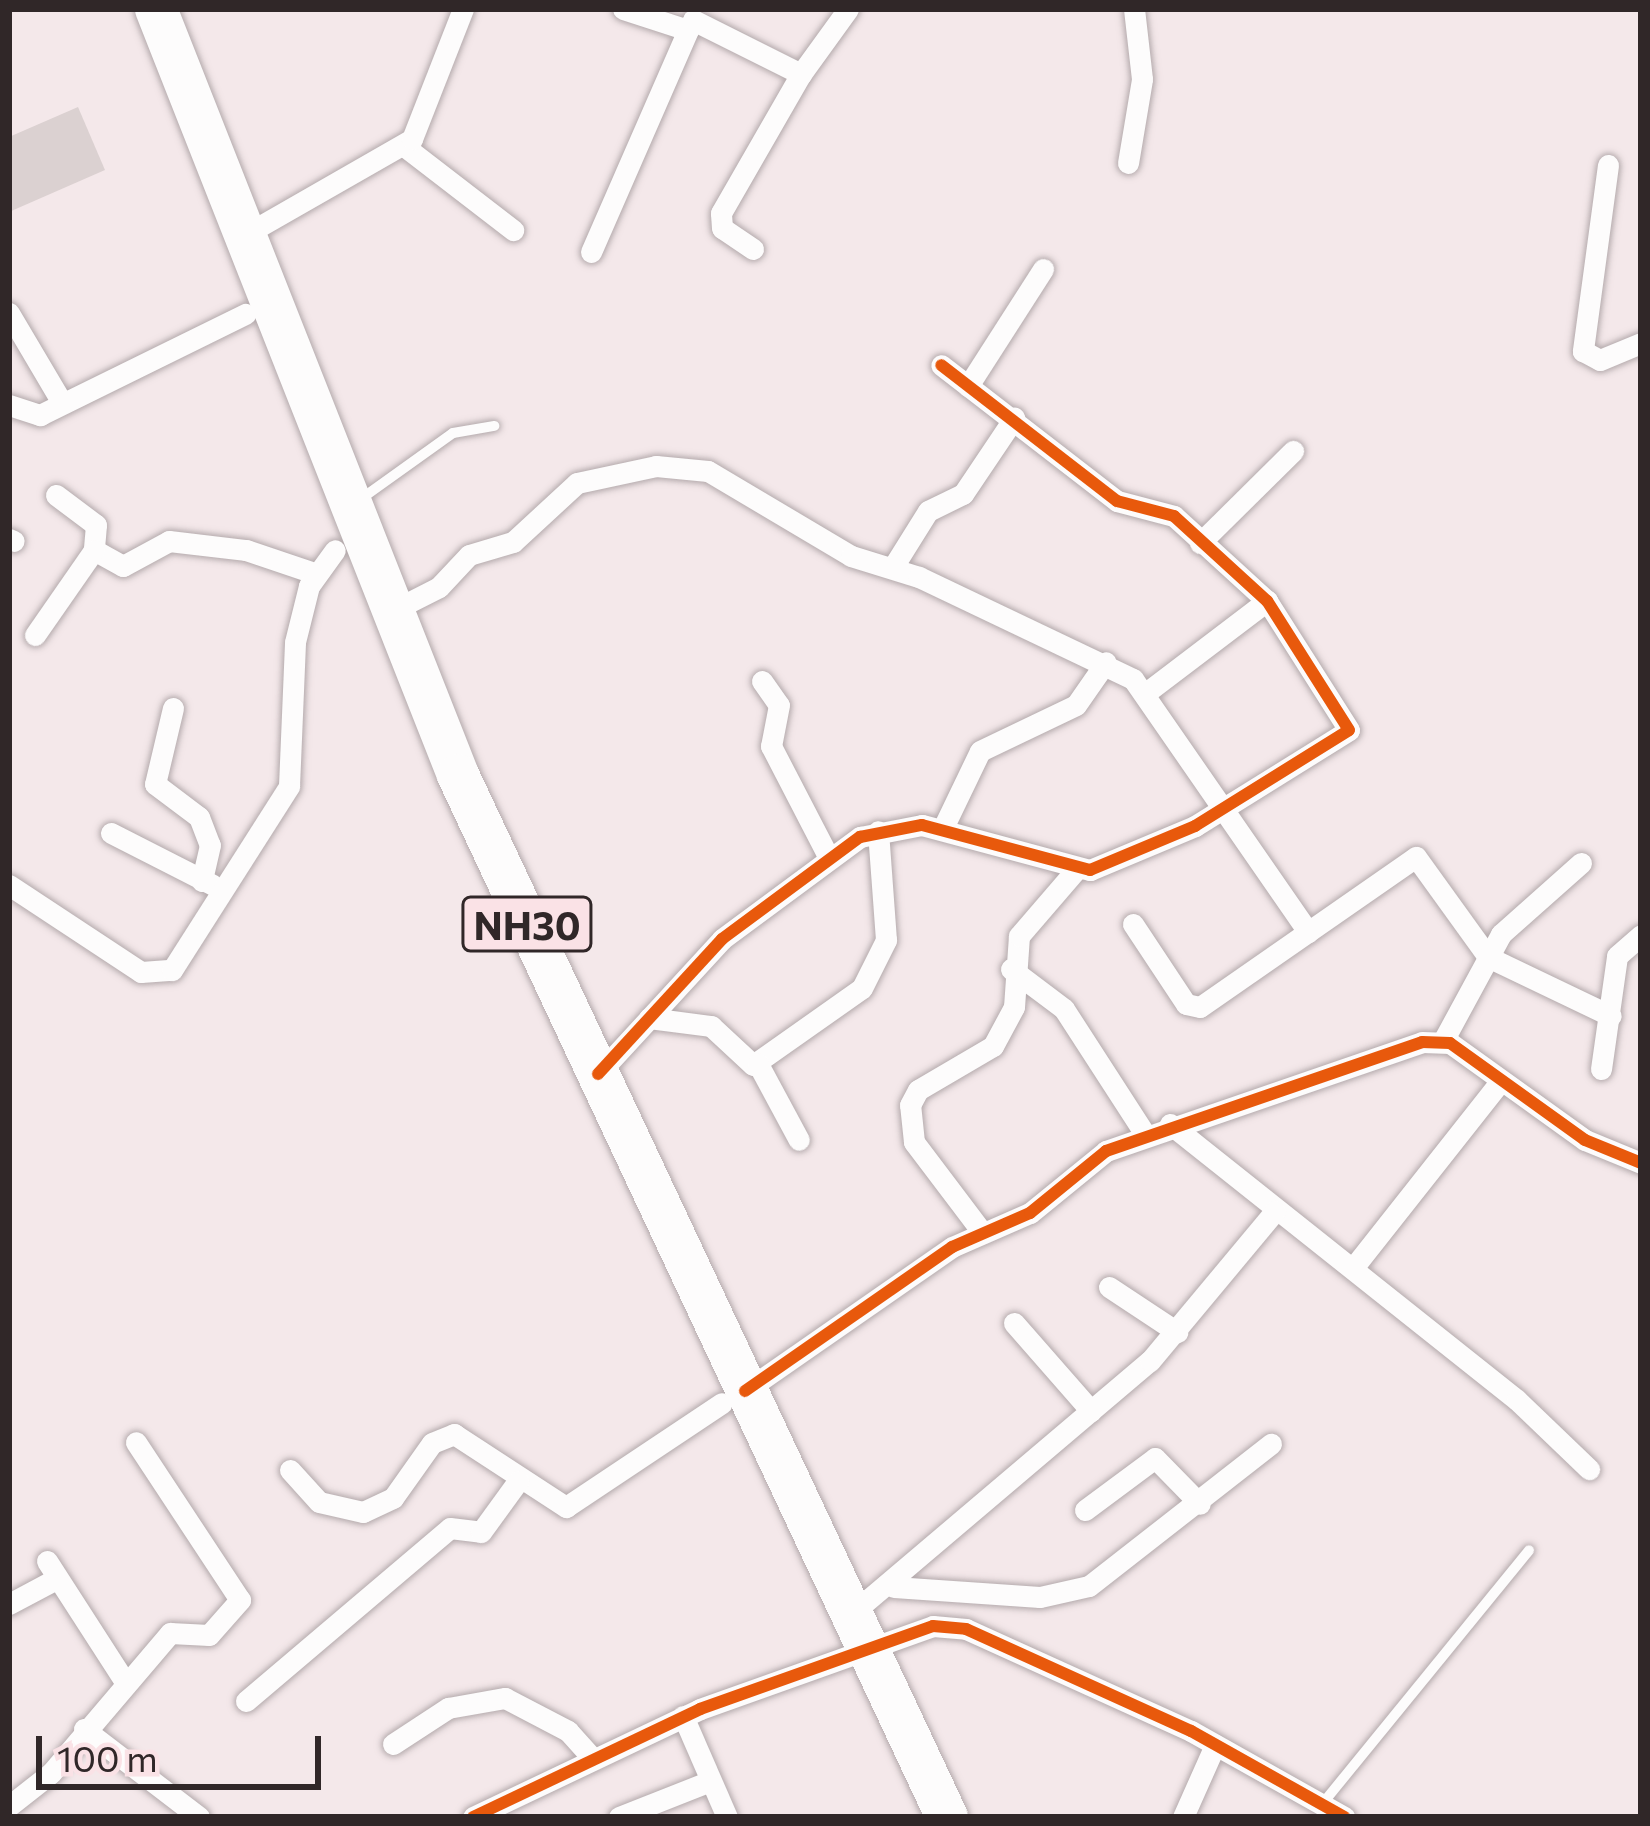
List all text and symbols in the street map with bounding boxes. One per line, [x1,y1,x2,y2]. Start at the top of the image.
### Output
road number: NH30 [461,891,593,957]
scale bar [42,1712,327,1786]
text: 100 m [57,1735,158,1779]

